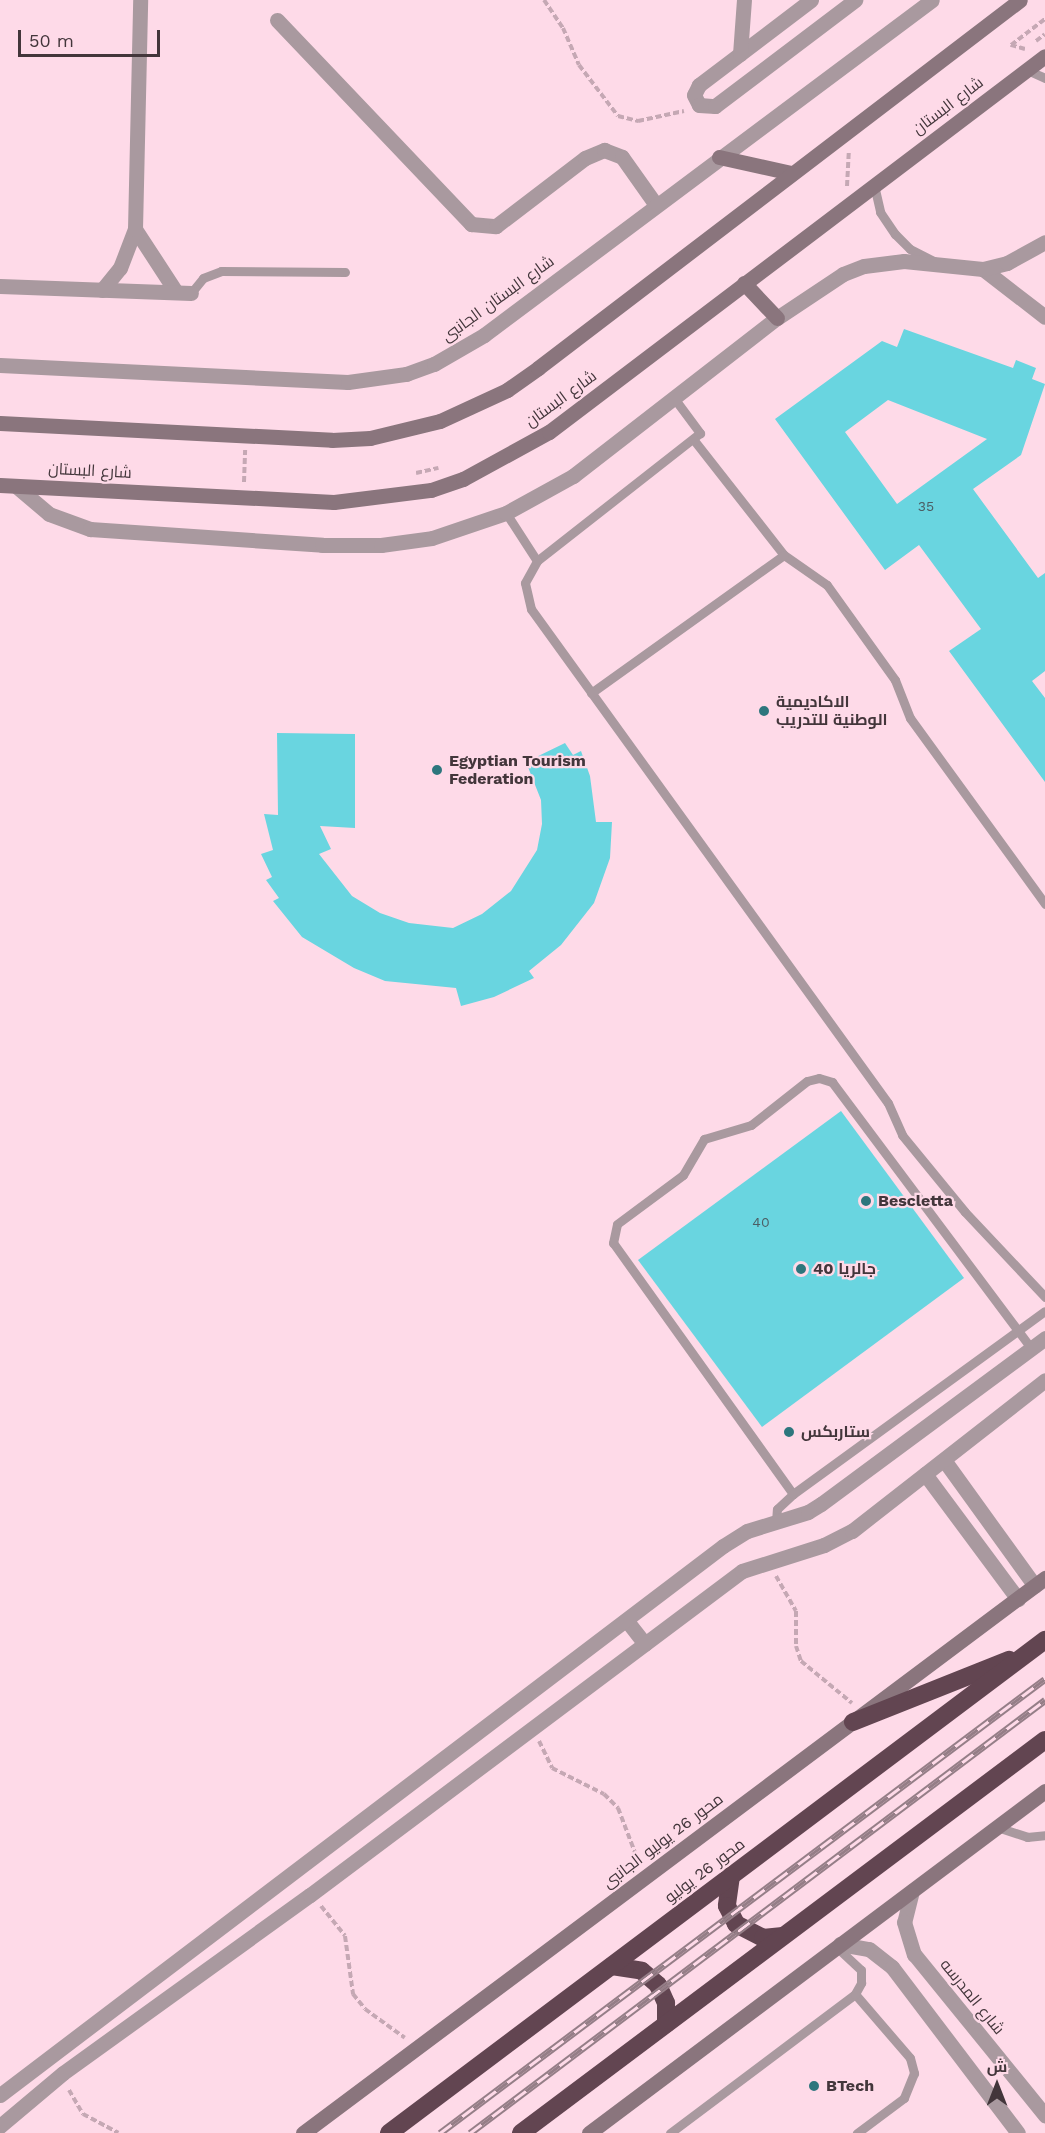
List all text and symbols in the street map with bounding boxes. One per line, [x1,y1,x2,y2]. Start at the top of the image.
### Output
scale bar [21,18,164,56]
text: 50 m [29,30,74,51]
street label: شارع البستان [909,73,987,139]
street label: شارع البستان الجانبى [438,252,558,346]
street label: شارع البستان [522,367,600,431]
street label: شارع البستان [48,459,132,483]
house number: 35 [918,498,934,514]
place label: الاكاديمية الوطنية للتدريب [776,692,888,730]
marker: الاكاديمية الوطنية للتدريب [757,704,771,718]
place label: Egyptian Tourism Federation [449,751,586,789]
marker: Egyptian Tourism Federation [430,763,444,777]
place label: Bescletta [878,1191,953,1211]
marker: Bescletta [859,1194,873,1208]
house number: 40 [752,1214,770,1230]
place label: جالريا 40 [813,1259,876,1279]
marker: جالريا 40 [794,1262,808,1276]
place label: ستاربكس [801,1422,870,1442]
marker: ستاربكس [782,1425,796,1439]
street label: محور 26 يوليو الجانبى [599,1789,727,1893]
street label: محور 26 يوليو [661,1835,749,1907]
street label: شارع المدرسه [936,1956,1008,2038]
north arrow [967,2055,1027,2115]
text: ش [987,2057,1007,2076]
place label: BTech [826,2076,874,2096]
marker: BTech [807,2079,821,2093]

